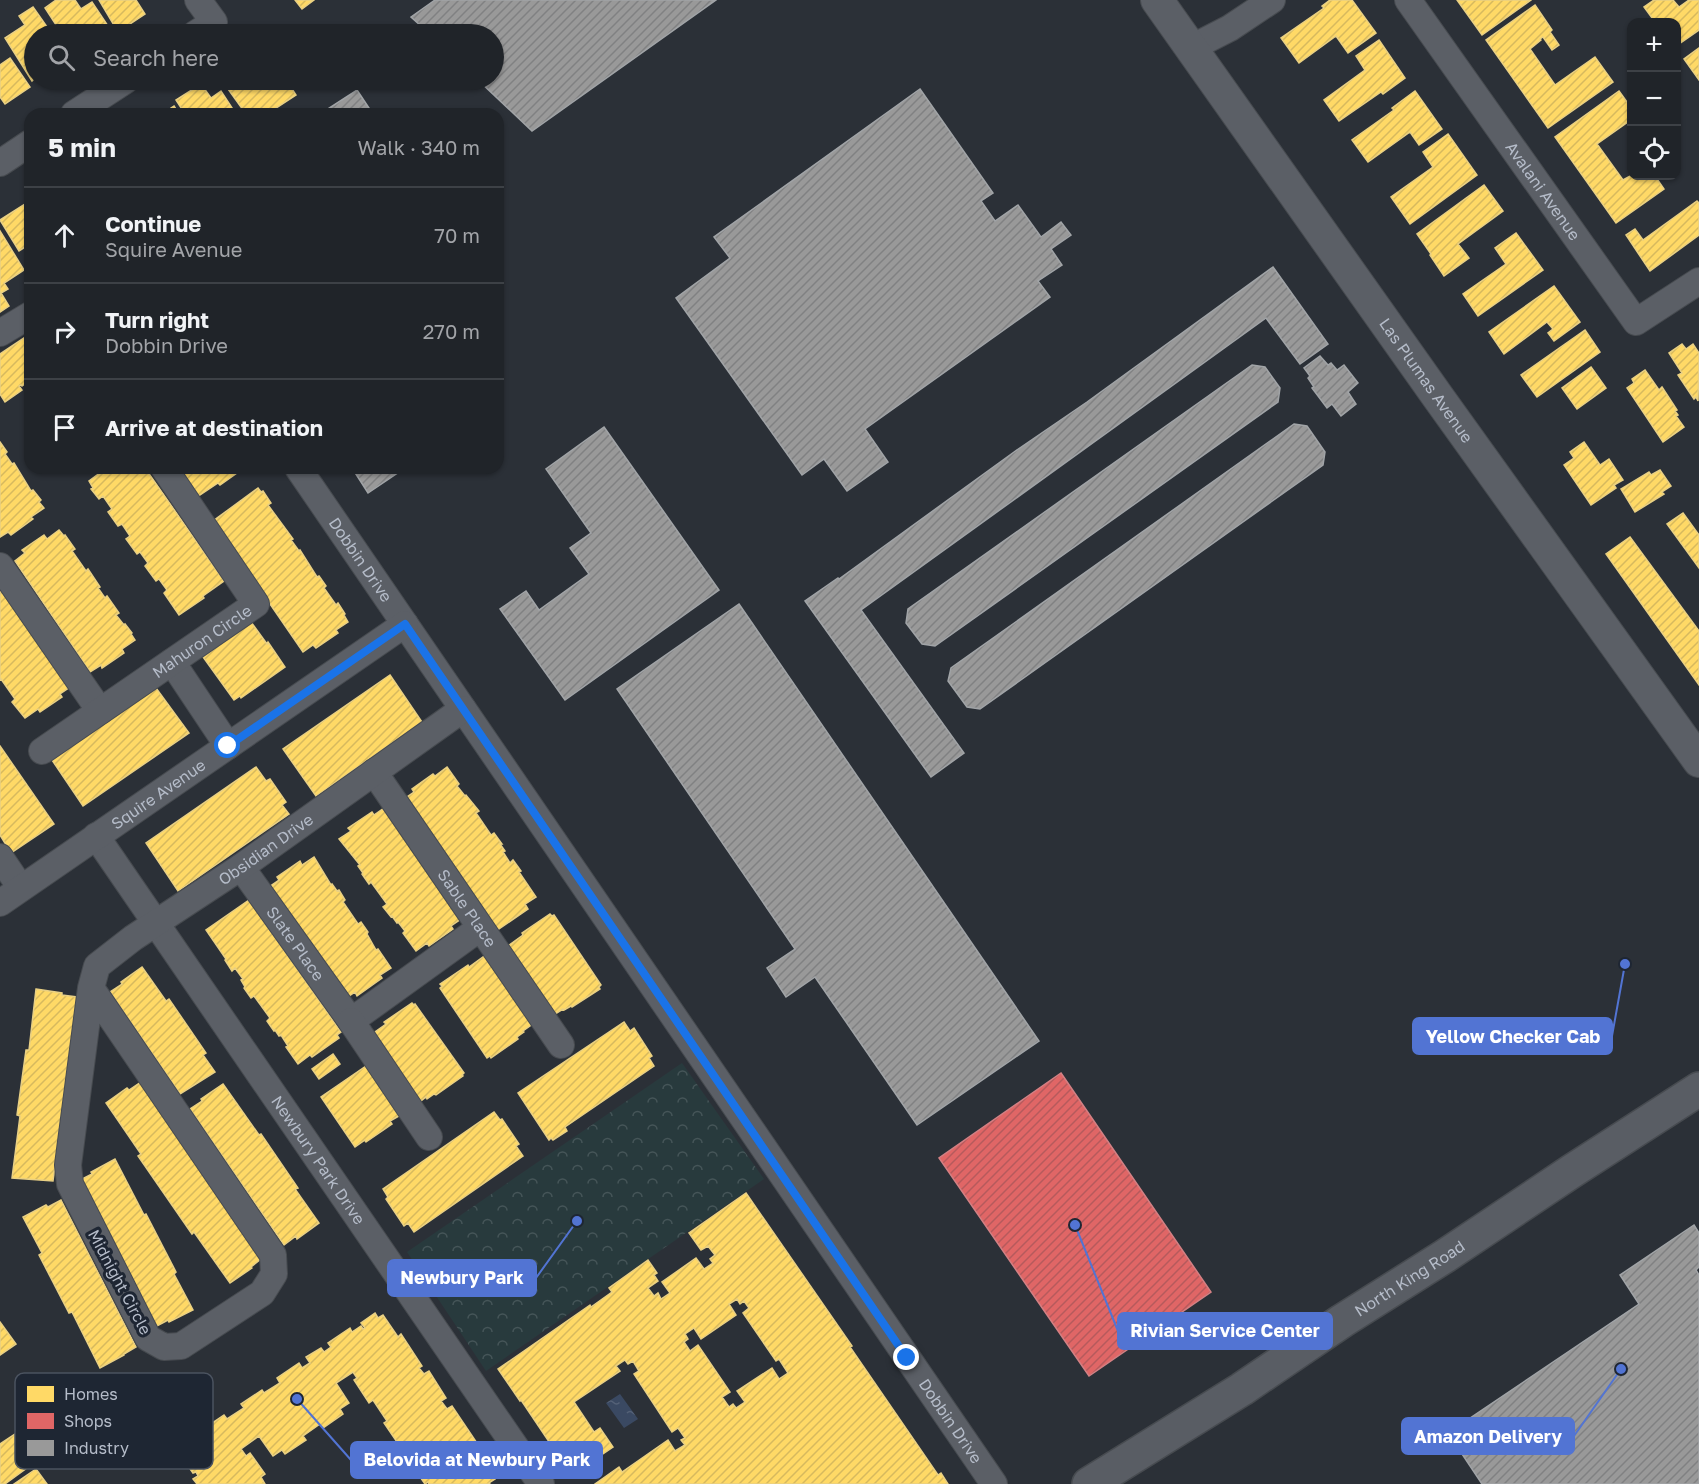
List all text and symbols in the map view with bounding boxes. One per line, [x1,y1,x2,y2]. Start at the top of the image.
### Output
map controls [1627,18,1681,180]
button: + [1627,18,1681,72]
search box [24,24,504,90]
icon: search [45,41,78,74]
text: Search here [93,44,219,71]
button: − [1627,72,1681,126]
button: locate [1627,126,1681,180]
text: 5 min [48,132,116,163]
text: Walk · 340 m [358,135,480,159]
street label: Avalani Avenue [1502,138,1585,244]
text: Continue [105,210,201,237]
icon: ahead [48,219,81,252]
text: 70 m [434,223,480,247]
text: Squire Avenue [105,237,242,261]
text: Turn right [105,306,209,333]
street label: Las Plumas Avenue [1375,314,1477,447]
icon: right [48,315,81,348]
text: 270 m [423,319,480,343]
text: Dobbin Drive [105,333,228,357]
icon: arrive [48,411,81,444]
text: Arrive at destination [105,414,323,441]
street label: Dobbin Drive [325,513,397,606]
street label: Mahuron Circle [148,600,255,682]
route start [214,732,240,758]
street label: Squire Avenue [107,755,209,834]
street label: Obsidian Drive [214,809,317,889]
street label: Sable Place [434,865,501,951]
street label: Slate Place [262,902,329,985]
callout: Yellow Checker Cab [1413,1018,1612,1054]
text: Yellow Checker Cab [1426,1025,1600,1047]
street label: Newbury Park Drive [267,1092,370,1228]
street label: Midnight Circle [84,1226,156,1338]
street label: North King Road [1351,1236,1469,1321]
callout: Newbury Park [388,1260,536,1296]
text: Newbury Park [400,1266,524,1288]
callout: Rivian Service Center [1118,1313,1332,1349]
text: Rivian Service Center [1130,1319,1320,1341]
route end [893,1344,919,1370]
legend [15,1373,213,1469]
street label: Dobbin Drive [915,1375,987,1467]
text: Homes [64,1384,118,1404]
text: Shops [64,1411,112,1431]
callout: Amazon Delivery [1402,1418,1574,1454]
text: Amazon Delivery [1414,1425,1562,1447]
text: Industry [64,1438,129,1458]
callout: Belovida at Newbury Park [351,1442,602,1478]
text: Belovida at Newbury Park [364,1448,591,1470]

